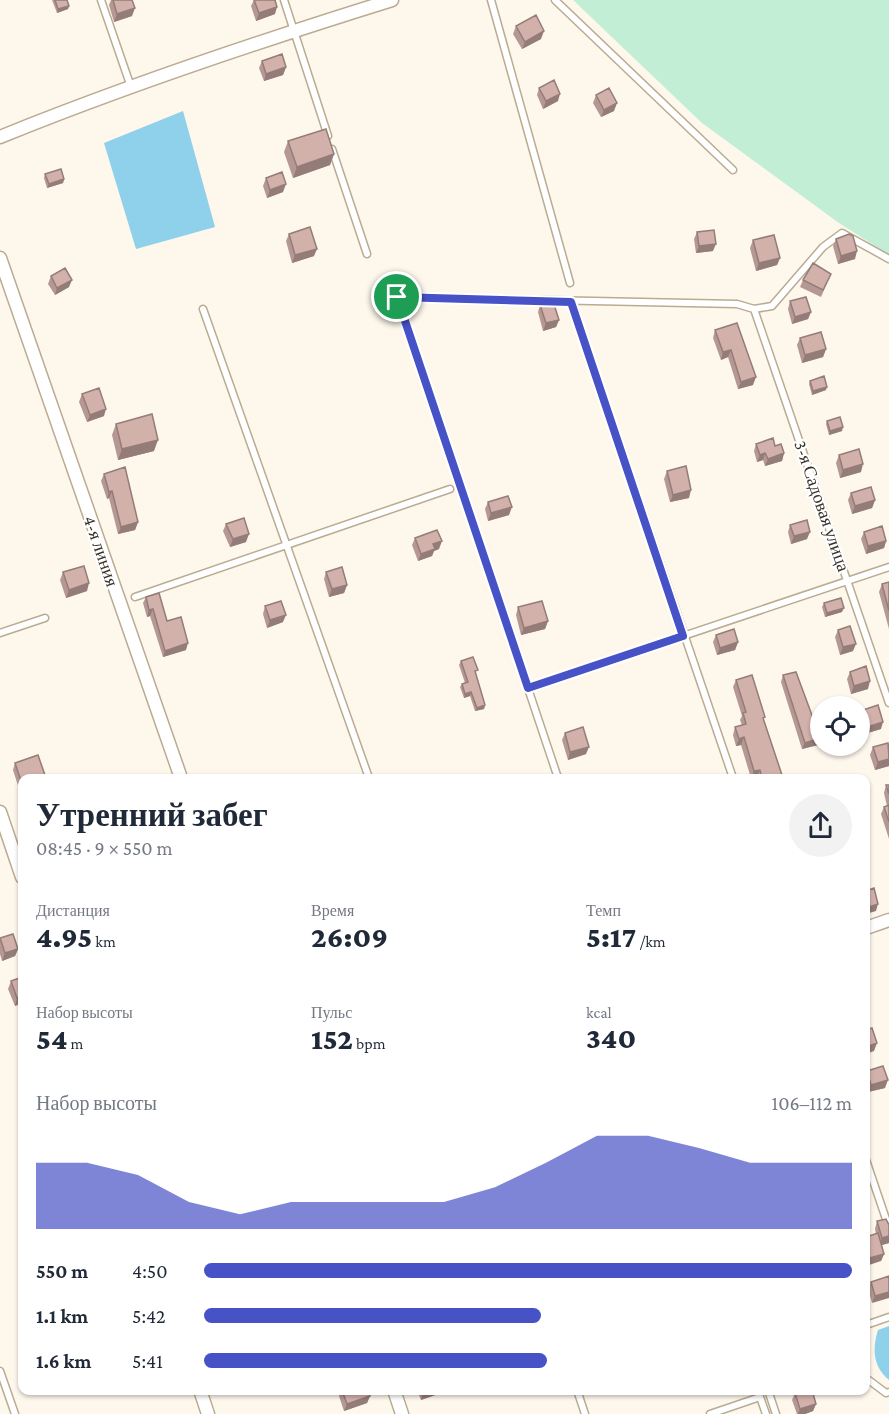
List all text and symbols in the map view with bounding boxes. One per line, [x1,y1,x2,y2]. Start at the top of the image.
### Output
pin [371,271,422,322]
icon: arrive [380,280,413,313]
street label: 3-я Садовая улица [790,438,854,574]
street label: 4-я линия [80,513,122,589]
map controls [810,696,870,756]
button: locate [810,696,870,756]
button: share [789,794,852,857]
text: Утренний забег [36,796,268,833]
text: 08:45 · 9 × 550 m [36,837,173,859]
text: Дистанция [36,902,110,919]
text: Время [311,902,354,919]
text: Темп [586,902,621,919]
text: 4.95 [36,920,92,953]
text: 26:09 [311,920,388,953]
text: 5:17 [586,920,636,953]
text: km [92,933,116,950]
text: /km [636,933,666,950]
text: Набор высоты [36,1004,133,1021]
text: Пульс [311,1004,352,1021]
text: kcal [586,1004,612,1021]
text: 340 [586,1021,636,1054]
text: 54 [36,1022,68,1055]
text: 152 [311,1022,353,1055]
text: m [68,1035,83,1052]
text: bpm [353,1035,386,1052]
text: Набор высоты [36,1092,157,1114]
text: 106–112 m [771,1092,852,1114]
text: 550 m [36,1260,88,1282]
text: 4:50 [132,1260,168,1282]
text: 1.1 km [36,1305,88,1327]
text: 5:42 [132,1305,166,1327]
text: 1.6 km [36,1350,91,1372]
text: 5:41 [132,1350,163,1372]

